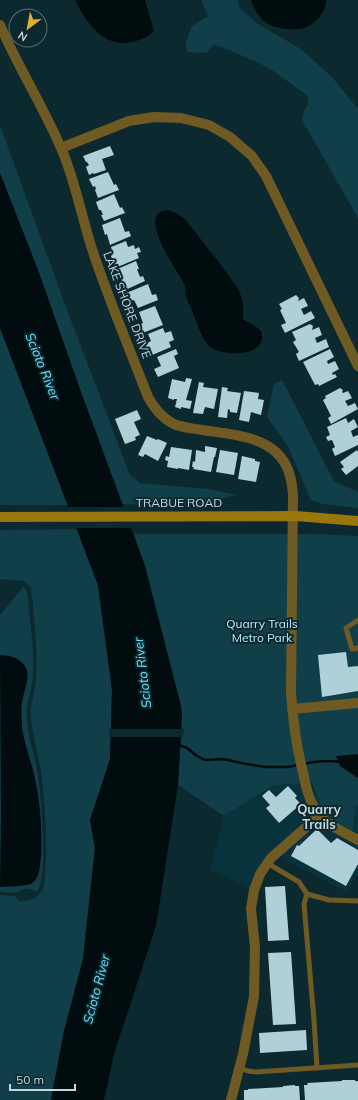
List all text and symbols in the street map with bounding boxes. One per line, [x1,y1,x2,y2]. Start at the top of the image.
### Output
north arrow [8,8,48,48]
text: N [15,28,30,45]
street label: LAKE SHORE DRIVE [100,249,155,360]
water label: Scioto River [22,330,64,403]
street label: TRABUE ROAD [136,495,222,510]
park label: Quarry Trails Metro Park [226,616,298,645]
water label: Scioto River [130,636,154,709]
district label: Quarry Trails [297,801,342,832]
water label: Scioto River [79,951,113,1025]
scale bar [10,1066,75,1092]
text: 50 m [16,1072,44,1087]

